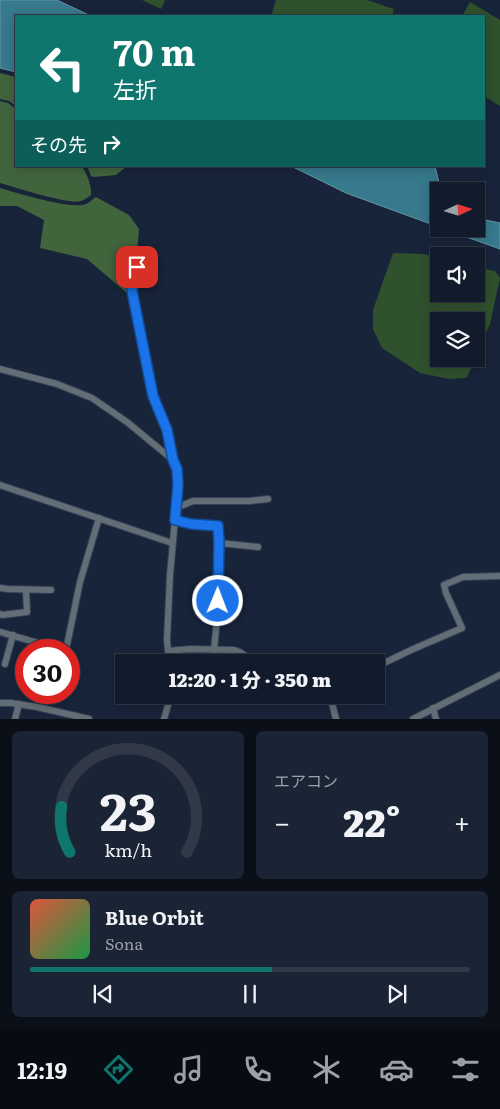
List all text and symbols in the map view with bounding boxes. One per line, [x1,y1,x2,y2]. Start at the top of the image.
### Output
text: 70 m [113,25,195,77]
icon: left [30,35,95,100]
text: 左折 [113,72,157,105]
text: その先 [30,130,87,158]
icon: right [97,130,125,158]
north arrow [430,182,485,238]
map controls [430,182,485,367]
pin [116,246,158,288]
button: sound [430,247,485,302]
icon: arrive [123,253,151,281]
button: layers [430,312,485,367]
position arrow [191,574,243,626]
speed limit sign: 30 [15,639,80,704]
text: 12:20 · 1 分 · 350 m [169,665,331,693]
text: エアコン [274,768,338,792]
text: 23 [100,770,156,847]
text: 22° [343,792,401,849]
text: − [274,800,290,842]
text: + [454,800,470,842]
text: km/h [104,836,152,863]
text: Blue Orbit [105,903,204,931]
text: Sona [105,931,143,955]
icon: previous [89,980,117,1008]
icon: pause [236,980,264,1008]
icon: next [383,980,411,1008]
icon: directions [101,1052,136,1087]
icon: music [171,1052,206,1087]
icon: phone [240,1052,275,1087]
icon: climate [309,1052,344,1087]
icon: car [379,1052,414,1087]
icon: filters [448,1052,483,1087]
text: 12:19 [17,1053,67,1086]

